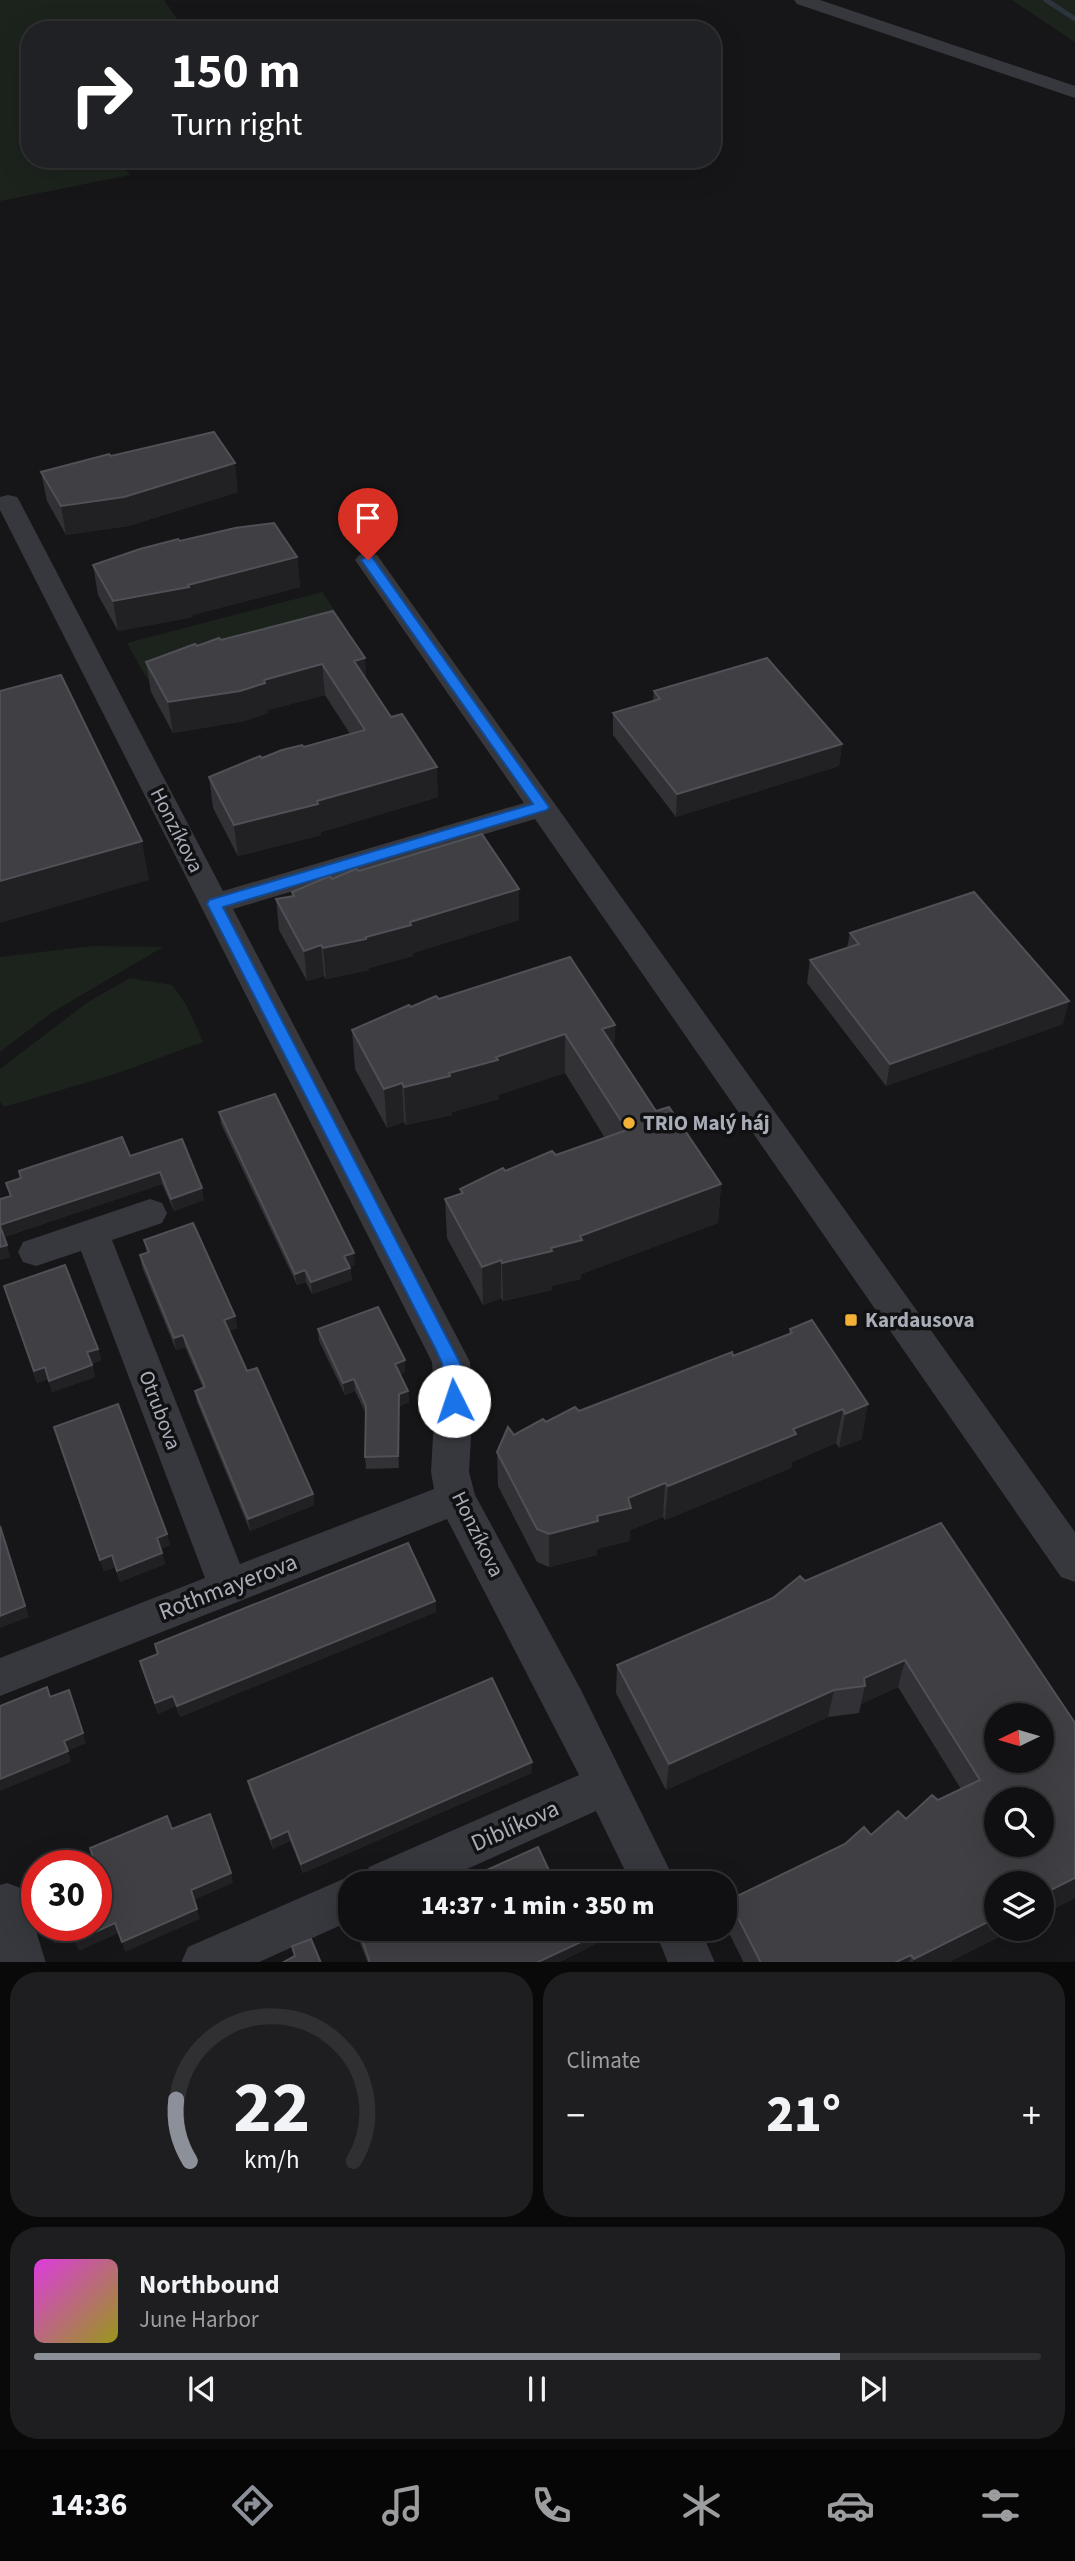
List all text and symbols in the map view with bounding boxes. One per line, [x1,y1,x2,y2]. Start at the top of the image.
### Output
text: 150 m [171,37,300,107]
icon: right [56,49,147,140]
text: Turn right [171,102,302,148]
pin [338,488,398,560]
icon: arrive [349,499,387,537]
street label: Honzíkova [143,782,211,878]
place label: TRIO Malý háj [643,1108,770,1138]
marker: TRIO Malý háj [621,1115,637,1131]
place label: Kardausova [865,1305,975,1335]
marker: Kardausova [843,1312,859,1328]
position arrow [417,1364,491,1438]
street label: Otrubova [131,1366,189,1454]
street label: Honzíkova [444,1486,512,1582]
street label: Rothmayerova [154,1544,302,1630]
north arrow [984,1703,1054,1773]
map controls [984,1703,1054,1941]
button: search [984,1787,1054,1857]
street label: Diblíkova [465,1791,565,1861]
speed limit sign: 30 [21,1850,112,1941]
button: layers [984,1871,1054,1941]
text: 14:37 · 1 min · 350 m [421,1887,654,1924]
text: Climate [567,2044,640,2077]
text: 22 [233,2056,310,2160]
text: 21° [766,2078,841,2152]
text: − [567,2089,585,2143]
text: + [1022,2089,1041,2143]
text: km/h [244,2141,299,2177]
text: Northbound [139,2266,280,2303]
text: June Harbor [139,2303,259,2336]
icon: previous [183,2370,221,2408]
icon: pause [518,2370,556,2408]
icon: next [854,2370,892,2408]
icon: directions [228,2481,277,2530]
icon: music [378,2481,427,2530]
icon: phone [527,2481,576,2530]
icon: climate [677,2481,726,2530]
icon: car [826,2481,875,2530]
icon: filters [976,2481,1025,2530]
text: 14:36 [50,2482,127,2528]

